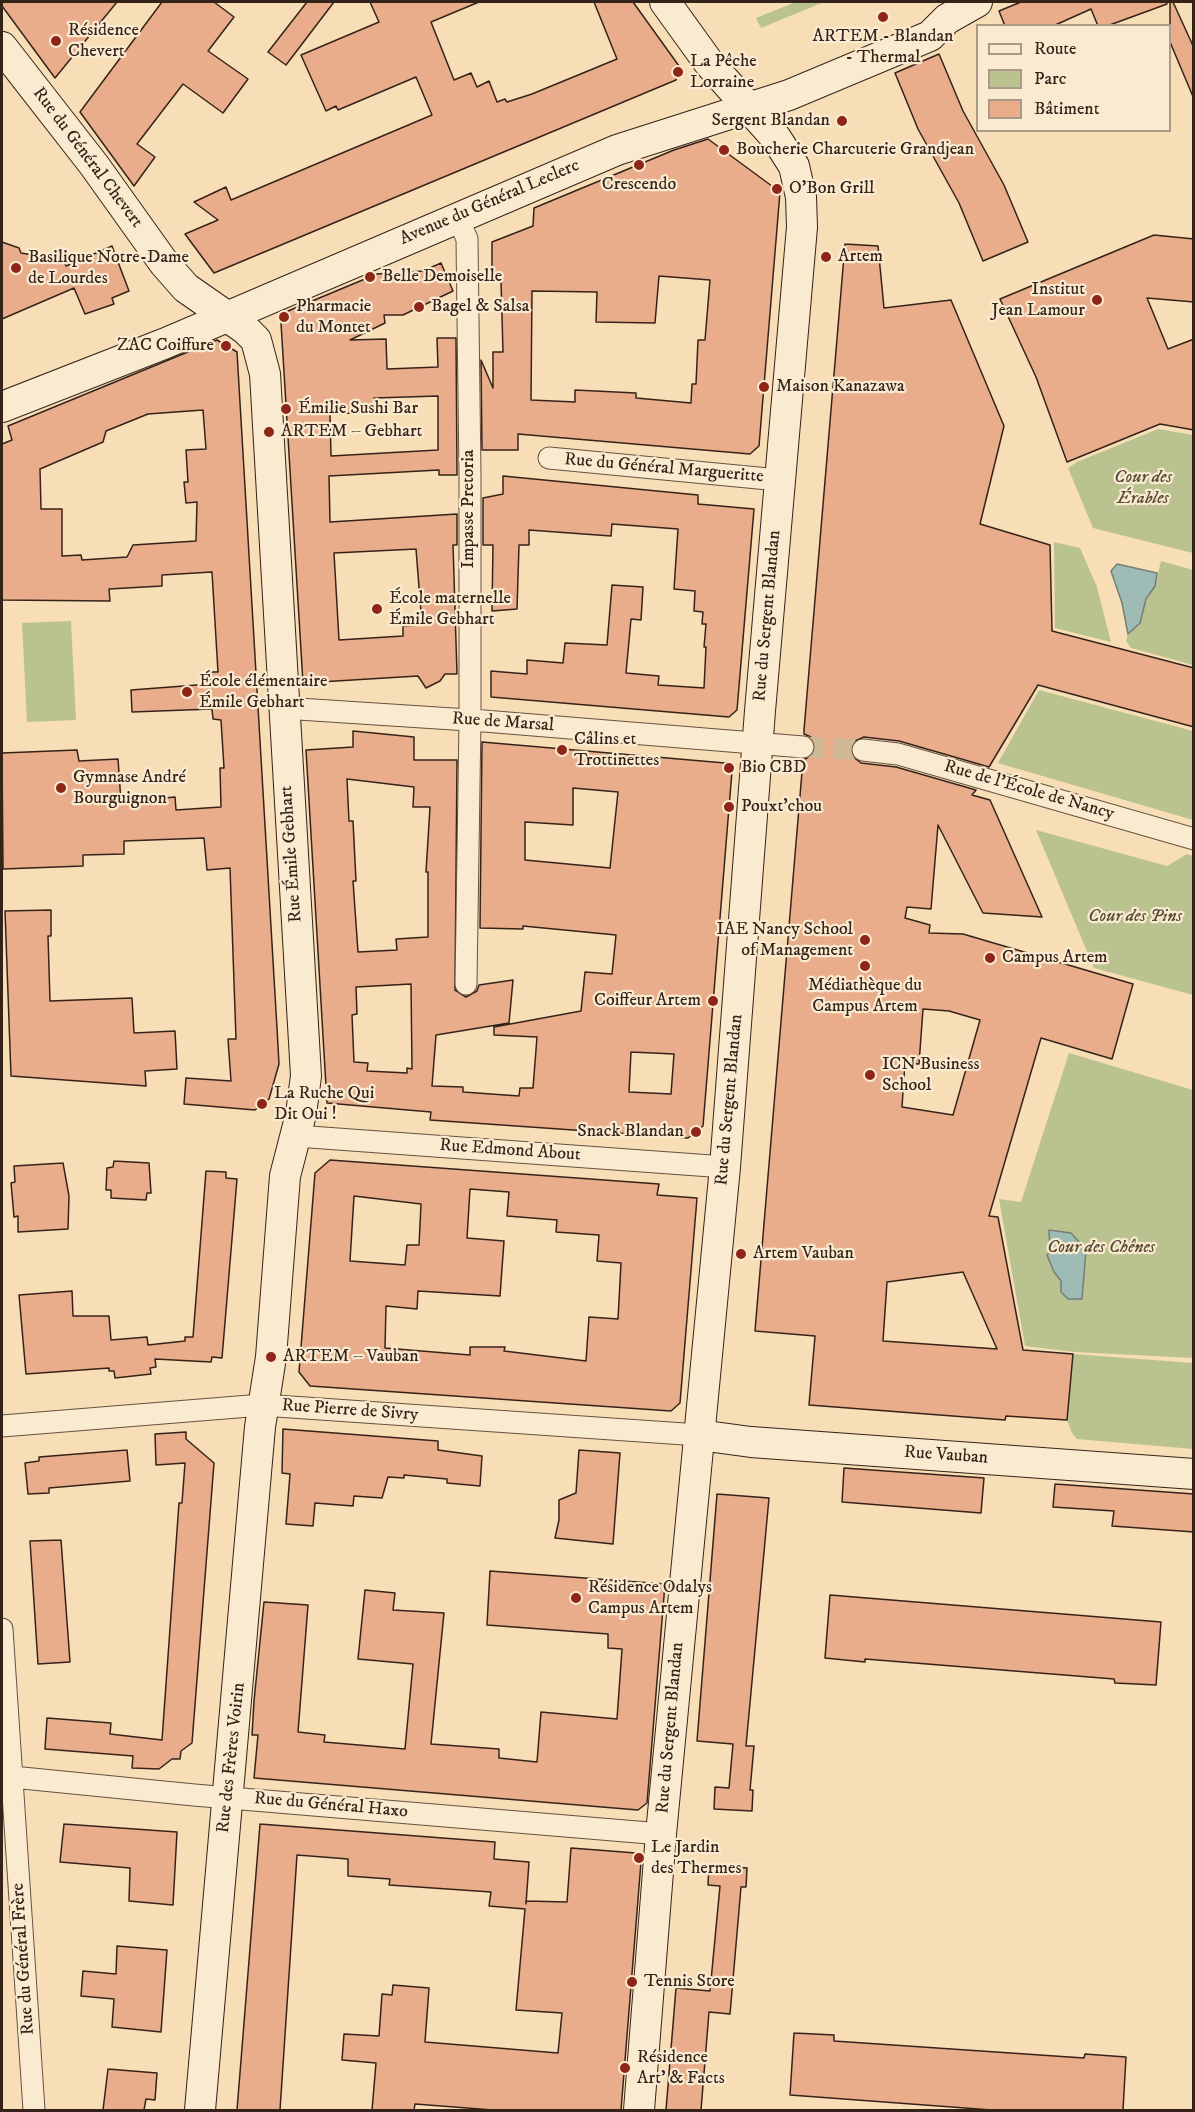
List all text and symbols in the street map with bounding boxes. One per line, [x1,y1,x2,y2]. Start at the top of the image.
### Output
marker: ARTEM - Blandan - Thermal [876,10,890,24]
place label: Résidence Chevert [68,20,139,63]
legend [976,24,1171,132]
place label: ARTEM - Blandan - Thermal [812,26,954,68]
marker: Résidence Chevert [49,34,63,48]
text: Route [1034,38,1077,60]
place label: La Pêche Lorraine [690,51,757,94]
marker: La Pêche Lorraine [671,65,685,79]
text: Parc [1034,68,1066,90]
street label: Rue du Général Chevert [27,83,147,233]
text: Bâtiment [1034,98,1099,120]
place label: Sergent Blandan [712,110,830,132]
marker: Sergent Blandan [835,114,849,128]
place label: Boucherie Charcuterie Grandjean [736,139,974,161]
marker: Boucherie Charcuterie Grandjean [717,143,731,157]
street label: Avenue du Général Leclerc [397,155,583,251]
marker: Crescendo [632,158,646,172]
place label: Crescendo [602,174,676,196]
place label: O'Bon Grill [789,178,874,200]
marker: O'Bon Grill [770,182,784,196]
place label: Artem [838,246,883,268]
place label: Basilique Notre-Dame de Lourdes [28,247,189,290]
marker: Artem [819,250,833,264]
marker: Basilique Notre-Dame de Lourdes [9,261,23,275]
place label: Belle Demoiselle [382,266,502,288]
marker: Belle Demoiselle [363,270,377,284]
place label: Institut Jean Lamour [992,279,1085,322]
marker: Institut Jean Lamour [1090,293,1104,307]
place label: Pharmacie du Montet [296,296,371,338]
place label: Bagel & Salsa [431,296,529,318]
marker: Bagel & Salsa [412,300,426,314]
marker: Pharmacie du Montet [277,310,291,324]
place label: ZAC Coiffure [117,335,214,357]
marker: ZAC Coiffure [219,339,233,353]
place label: Maison Kanazawa [776,376,905,398]
marker: Maison Kanazawa [757,380,771,394]
place label: Émilie Sushi Bar [298,398,418,420]
marker: Émilie Sushi Bar [279,402,293,416]
place label: ARTEM – Gebhart [281,421,422,443]
marker: ARTEM – Gebhart [262,425,276,439]
street label: Impasse Pretoria [458,449,480,569]
street label: Rue du Général Margueritte [563,450,765,488]
park label: Cour des Érables [1114,467,1172,510]
street label: Rue du Sergent Blandan [750,529,786,703]
place label: École maternelle Émile Gebhart [389,588,511,630]
marker: École maternelle Émile Gebhart [370,602,384,616]
place label: École élémentaire Émile Gebhart [199,671,328,714]
marker: École élémentaire Émile Gebhart [180,685,194,699]
street label: Rue de Marsal [451,709,555,737]
place label: Câlins et Trottinettes [574,729,659,771]
marker: Câlins et Trottinettes [555,743,569,757]
street label: Rue de l'École de Nancy [941,756,1117,826]
place label: Bio CBD [741,757,806,779]
marker: Bio CBD [722,761,736,775]
place label: Gymnase André Bourguignon [73,767,186,810]
marker: Gymnase André Bourguignon [54,781,68,795]
street label: Rue Émile Gebhart [276,785,308,923]
place label: Pouxt'chou [741,796,822,818]
marker: Pouxt'chou [722,800,736,814]
park label: Cour des Pins [1088,906,1182,928]
place label: IAE Nancy School of Management [717,919,853,962]
marker: IAE Nancy School of Management [858,933,872,947]
place label: Campus Artem [1002,947,1108,969]
marker: Campus Artem [983,951,997,965]
marker: Médiathèque du Campus Artem [858,959,872,973]
place label: Médiathèque du Campus Artem [808,975,922,1018]
place label: Coiffeur Artem [594,990,701,1012]
marker: Coiffeur Artem [706,994,720,1008]
street label: Rue du Sergent Blandan [712,1013,748,1187]
place label: ICN Business School [882,1054,979,1096]
marker: ICN Business School [863,1068,877,1082]
place label: La Ruche Qui Dit Oui ! [274,1083,374,1126]
marker: La Ruche Qui Dit Oui ! [255,1097,269,1111]
place label: Snack Blandan [577,1121,684,1143]
marker: Snack Blandan [689,1125,703,1139]
street label: Rue Edmond About [439,1135,581,1167]
park label: Cour des Chênes [1047,1237,1155,1259]
place label: Artem Vauban [753,1243,854,1265]
marker: Artem Vauban [734,1247,748,1261]
place label: ARTEM – Vauban [283,1346,419,1368]
marker: ARTEM – Vauban [264,1350,278,1364]
street label: Rue Pierre de Sivry [281,1395,419,1427]
street label: Rue Vauban [903,1442,989,1470]
place label: Résidence Odalys Campus Artem [588,1577,712,1620]
marker: Résidence Odalys Campus Artem [569,1591,583,1605]
street label: Rue du Sergent Blandan [653,1641,689,1815]
street label: Rue des Frères Voirin [213,1682,251,1834]
street label: Rue du Général Haxo [253,1789,409,1823]
place label: Le Jardin des Thermes [651,1837,741,1880]
marker: Le Jardin des Thermes [632,1851,646,1865]
street label: Rue du Général Frère [8,1882,40,2036]
place label: Tennis Store [644,1971,735,1993]
marker: Tennis Store [625,1975,639,1989]
place label: Résidence Art' & Facts [637,2047,725,2090]
marker: Résidence Art' & Facts [618,2061,632,2075]

